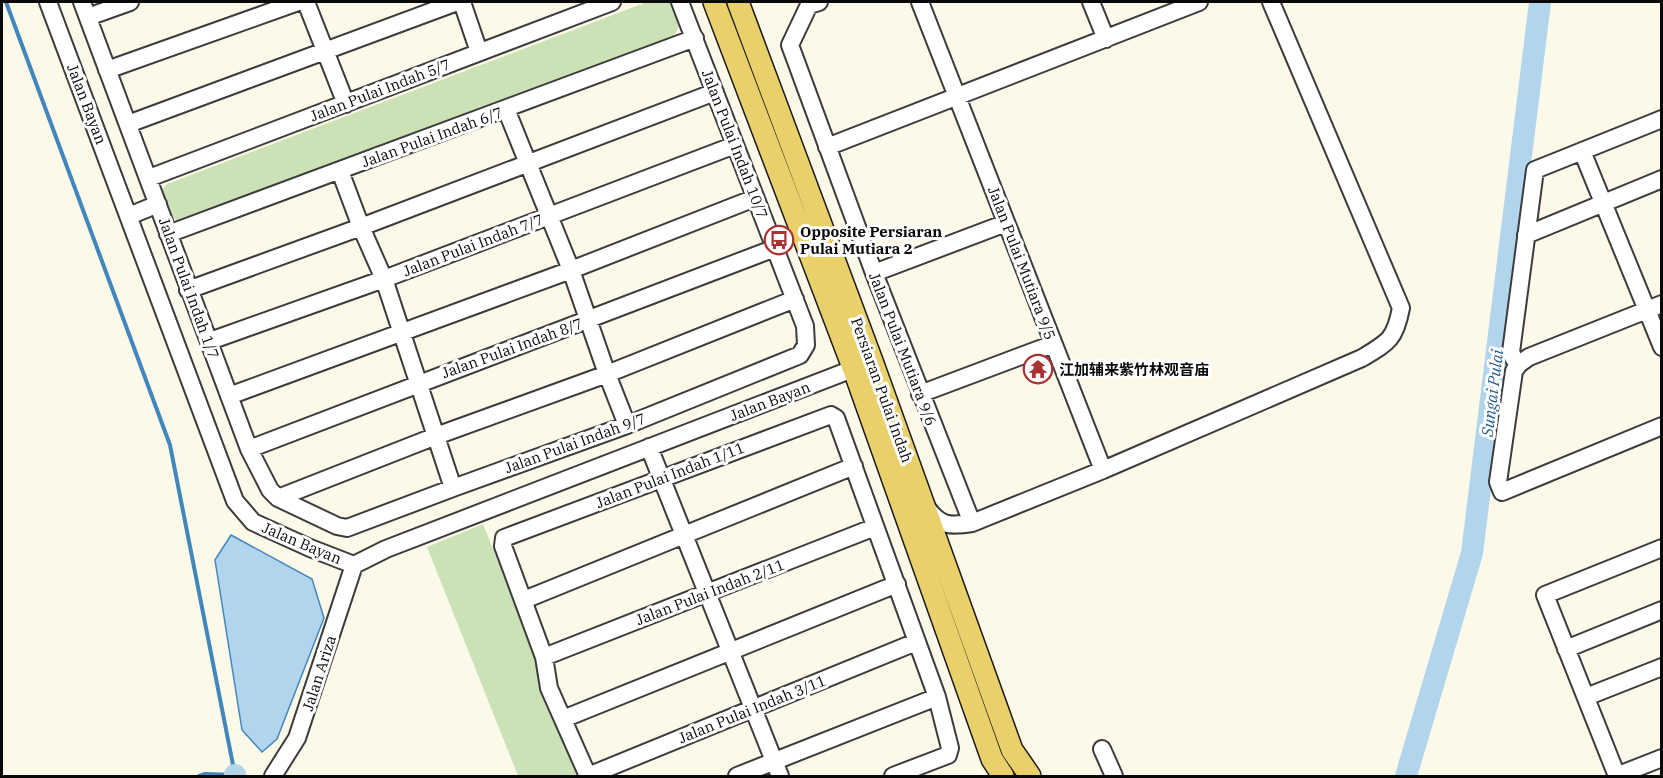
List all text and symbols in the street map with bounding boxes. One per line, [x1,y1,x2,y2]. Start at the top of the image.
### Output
street label: Jalan Pulai Indah 5/7 [307,54,453,126]
street label: Jalan Bayan [63,61,111,147]
street label: Jalan Pulai Indah 10/7 [698,67,772,221]
street label: Jalan Pulai Indah 6/7 [359,103,505,171]
street label: Jalan Pulai Mutiara 9/5 [984,184,1060,342]
street label: Jalan Pulai Indah 7/7 [400,209,546,281]
street label: Jalan Pulai Indah 1/7 [155,215,223,361]
place label: Opposite Persiaran Pulai Mutiara 2 [800,222,942,258]
bus stop icon: Opposite Persiaran Pulai Mutiara 2 [763,224,795,256]
street label: Jalan Pulai Mutiara 9/6 [865,270,941,428]
street label: Jalan Pulai Indah 8/7 [439,314,585,382]
street label: Persiaran Pulai Indah [847,315,917,465]
water label: Sungai Pulai [1477,348,1507,439]
temple icon: 江加辅来紫竹林观音庙 [1022,353,1054,385]
place label: 江加辅来紫竹林观音庙 [1059,360,1209,379]
street label: Jalan Bayan [727,377,813,425]
street label: Jalan Pulai Indah 9/7 [502,409,648,477]
street label: Jalan Pulai Indah 1/11 [593,438,747,512]
street label: Jalan Bayan [259,518,345,568]
street label: Jalan Pulai Indah 2/11 [633,555,787,629]
street label: Jalan Ariza [298,633,340,713]
street label: Jalan Pulai Indah 3/11 [675,671,829,747]

